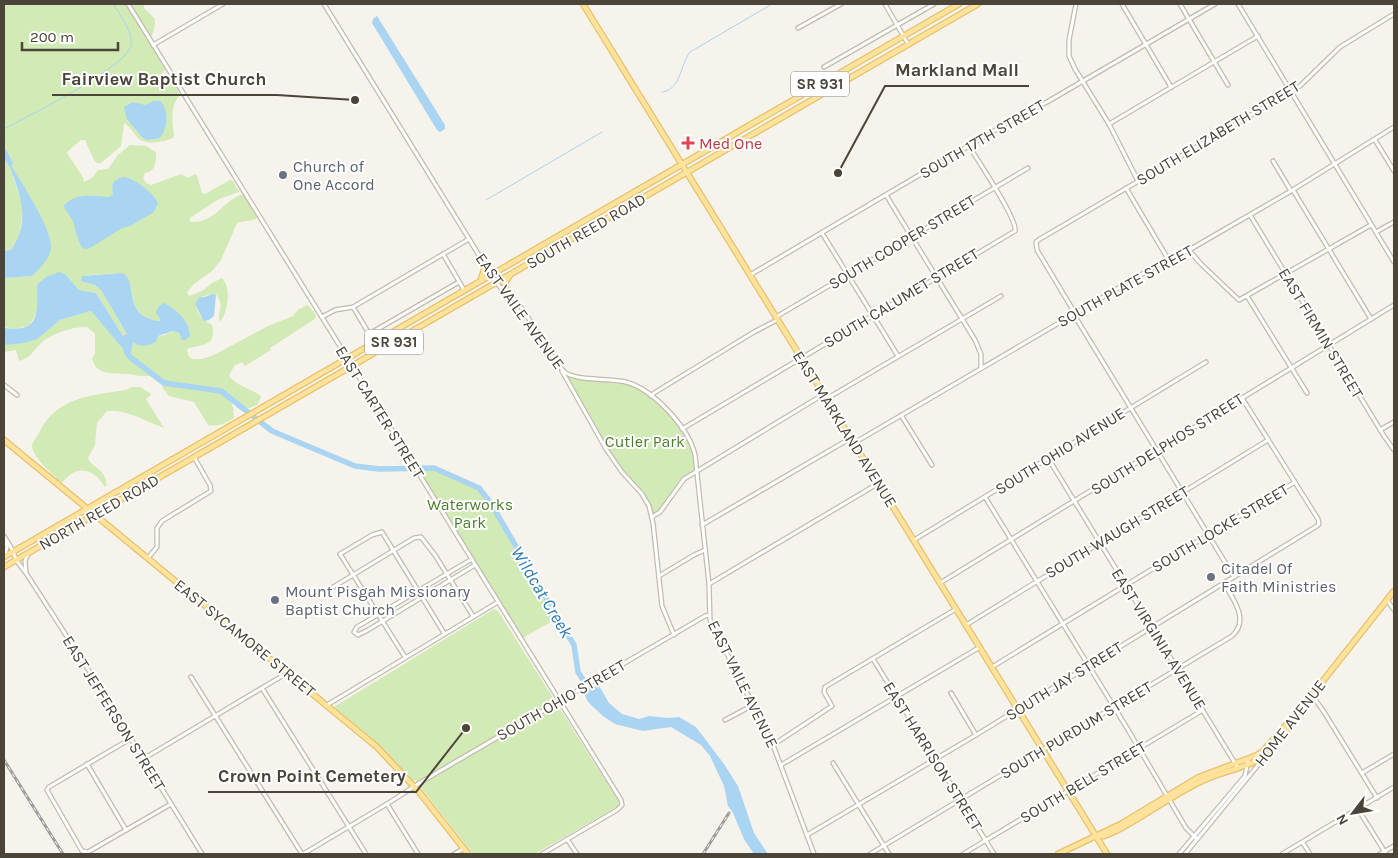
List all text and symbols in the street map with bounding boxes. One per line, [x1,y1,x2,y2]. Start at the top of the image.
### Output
scale bar [22,20,119,52]
text: 200 m [30,28,74,46]
callout: Markland Mall [885,53,1029,86]
text: Markland Mall [895,59,1019,81]
callout: Fairview Baptist Church [52,62,277,95]
text: Fairview Baptist Church [62,68,266,90]
road number: SR 931 [791,72,849,96]
street label: SOUTH ELIZABETH STREET [1133,77,1303,189]
street label: SOUTH 17TH STREET [916,95,1048,183]
place label: Med One [699,134,762,153]
marker: Med One [681,136,695,150]
place label: Church of One Accord [293,157,375,194]
marker: Church of One Accord [277,169,289,181]
street label: SOUTH REED ROAD [523,189,649,273]
street label: SOUTH COOPER STREET [825,191,979,293]
street label: SOUTH PLATE STREET [1054,241,1196,331]
street label: SOUTH CALUMET STREET [820,244,982,352]
street label: EAST VAILE AVENUE [471,249,569,373]
street label: EAST FIRMIN STREET [1275,264,1367,402]
road number: SR 931 [365,330,423,354]
street label: EAST CARTER STREET [332,342,428,482]
street label: EAST MARKLAND AVENUE [789,347,901,511]
street label: SOUTH DELPHOS STREET [1087,389,1247,499]
street label: SOUTH OHIO AVENUE [991,403,1129,499]
park label: Cutler Park [605,432,685,451]
street label: NORTH REED ROAD [36,470,162,554]
street label: SOUTH LOCKE STREET [1148,480,1292,576]
street label: SOUTH WAUGH STREET [1042,481,1192,583]
park label: Waterworks Park [427,495,513,532]
water label: Wildcat Creek [506,542,578,642]
place label: Citadel Of Faith Ministries [1221,559,1336,596]
street label: EAST VIRGINIA AVENUE [1108,565,1210,713]
marker: Citadel Of Faith Ministries [1205,571,1217,583]
street label: EAST SYCAMORE STREET [170,575,320,701]
place label: Mount Pisgah Missionary Baptist Church [285,582,471,619]
marker: Mount Pisgah Missionary Baptist Church [269,594,281,606]
street label: EAST VAILE AVENUE [704,617,782,751]
street label: EAST JEFFERSON STREET [59,632,169,794]
street label: SOUTH JAY STREET [1002,637,1126,725]
street label: SOUTH OHIO STREET [493,655,629,745]
street label: HOME AVENUE [1250,676,1330,770]
street label: SOUTH PURDUM STREET [997,677,1155,783]
street label: EAST HARRISON STREET [879,678,987,834]
street label: SOUTH BELL STREET [1016,737,1150,827]
callout: Crown Point Cemetery [208,759,416,792]
text: Crown Point Cemetery [218,765,406,787]
north arrow [1328,788,1378,838]
text: N [1332,811,1352,828]

